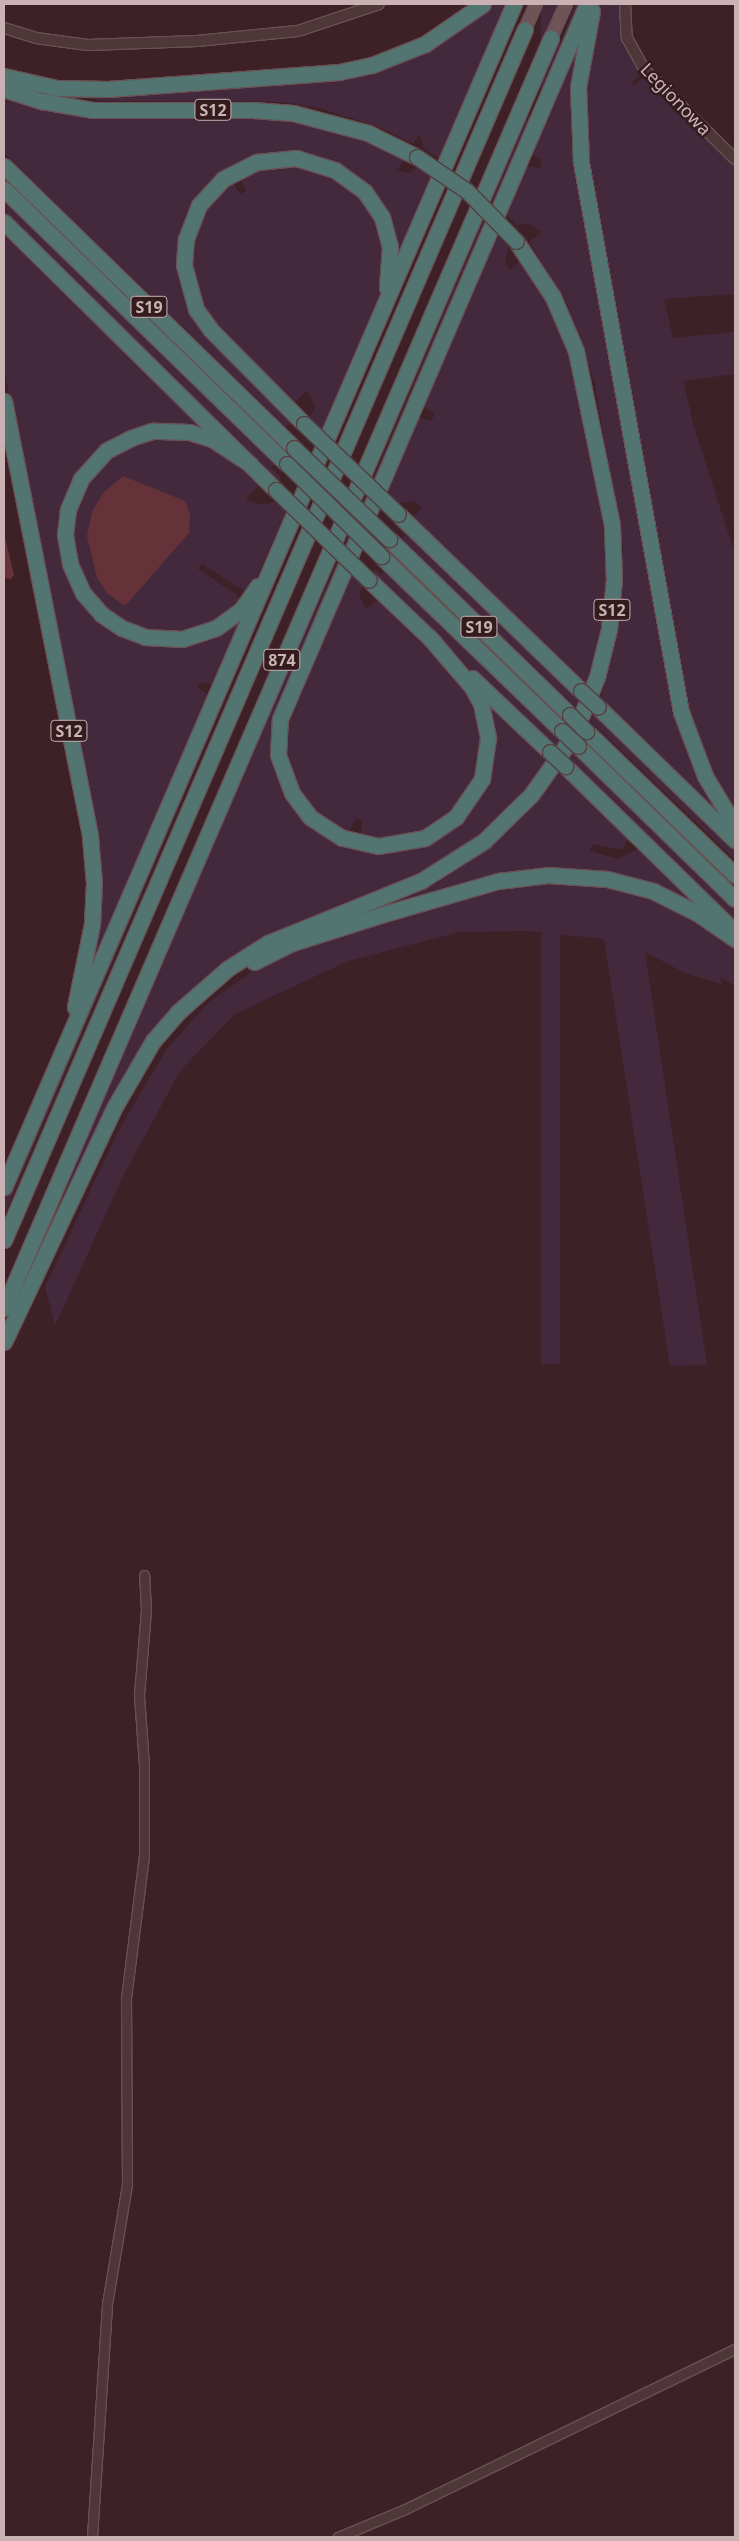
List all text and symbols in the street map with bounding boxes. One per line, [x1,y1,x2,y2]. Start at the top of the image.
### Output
street label: Legionowa [636,58,716,140]
road number: S12 [194,96,232,124]
road number: S19 [130,294,168,320]
road number: S12 [593,596,631,624]
road number: S19 [460,614,498,640]
road number: 874 [263,646,301,674]
road number: S12 [50,718,88,744]

